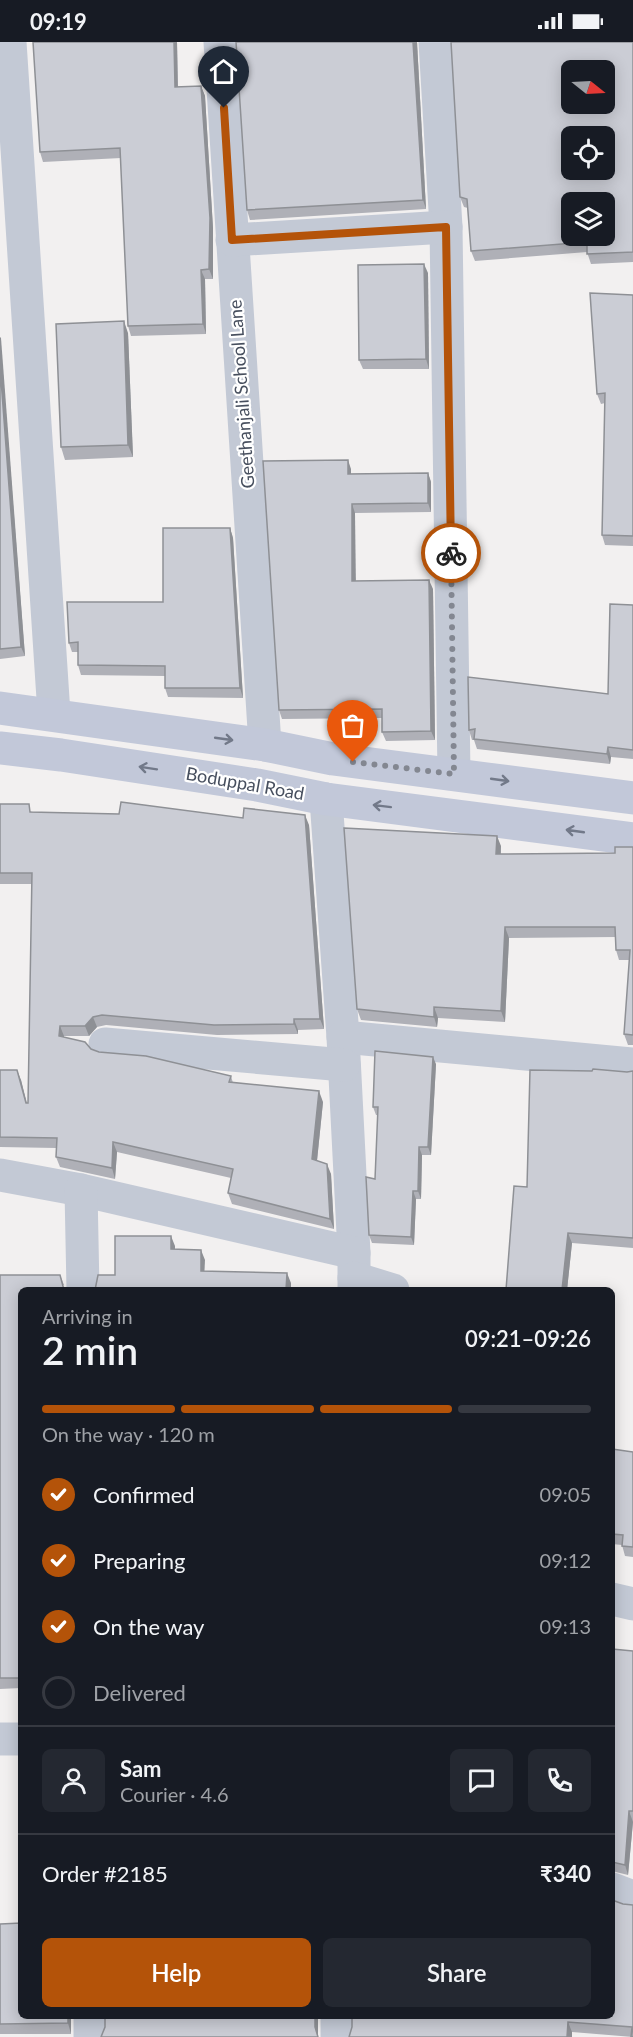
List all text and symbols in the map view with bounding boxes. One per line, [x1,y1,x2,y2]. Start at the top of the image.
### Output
text: 09:19 [30,8,87,35]
pin [198,46,249,108]
icon: home [207,55,240,88]
north arrow [561,60,615,114]
map controls [561,60,615,246]
button: locate [561,126,615,180]
button: layers [561,192,615,246]
street label: Geethanjali School Lane [223,299,259,489]
courier [421,523,481,583]
icon: bike [435,537,468,570]
pin [327,700,378,762]
icon: bag [336,709,369,742]
one-way arrow [214,734,234,745]
street label: Boduppal Road [184,762,306,804]
one-way arrow [138,763,158,774]
one-way arrow [490,775,510,786]
one-way arrow [372,800,392,811]
one-way arrow [566,826,585,837]
text: Arriving in [42,1304,133,1328]
text: 09:21–09:26 [465,1325,591,1352]
text: 2 min [42,1327,138,1373]
text: On the way · 120 m [42,1422,215,1446]
icon: check [42,1478,75,1511]
text: Confirmed [93,1481,195,1508]
text: 09:05 [540,1482,591,1506]
icon: check [42,1544,75,1577]
text: Preparing [93,1547,185,1574]
text: 09:12 [540,1548,591,1572]
icon: check [42,1610,75,1643]
text: On the way [93,1613,204,1640]
text: 09:13 [540,1614,591,1638]
text: Delivered [93,1679,186,1706]
button: person [42,1749,105,1812]
button: chat [450,1749,513,1812]
button: phone [528,1749,591,1812]
text: Sam [120,1755,162,1782]
text: Courier · 4.6 [120,1782,229,1806]
text: Order #2185 [42,1860,168,1887]
text: ₹340 [540,1860,591,1887]
button: Help [42,1938,311,2007]
button: Share [323,1938,591,2007]

